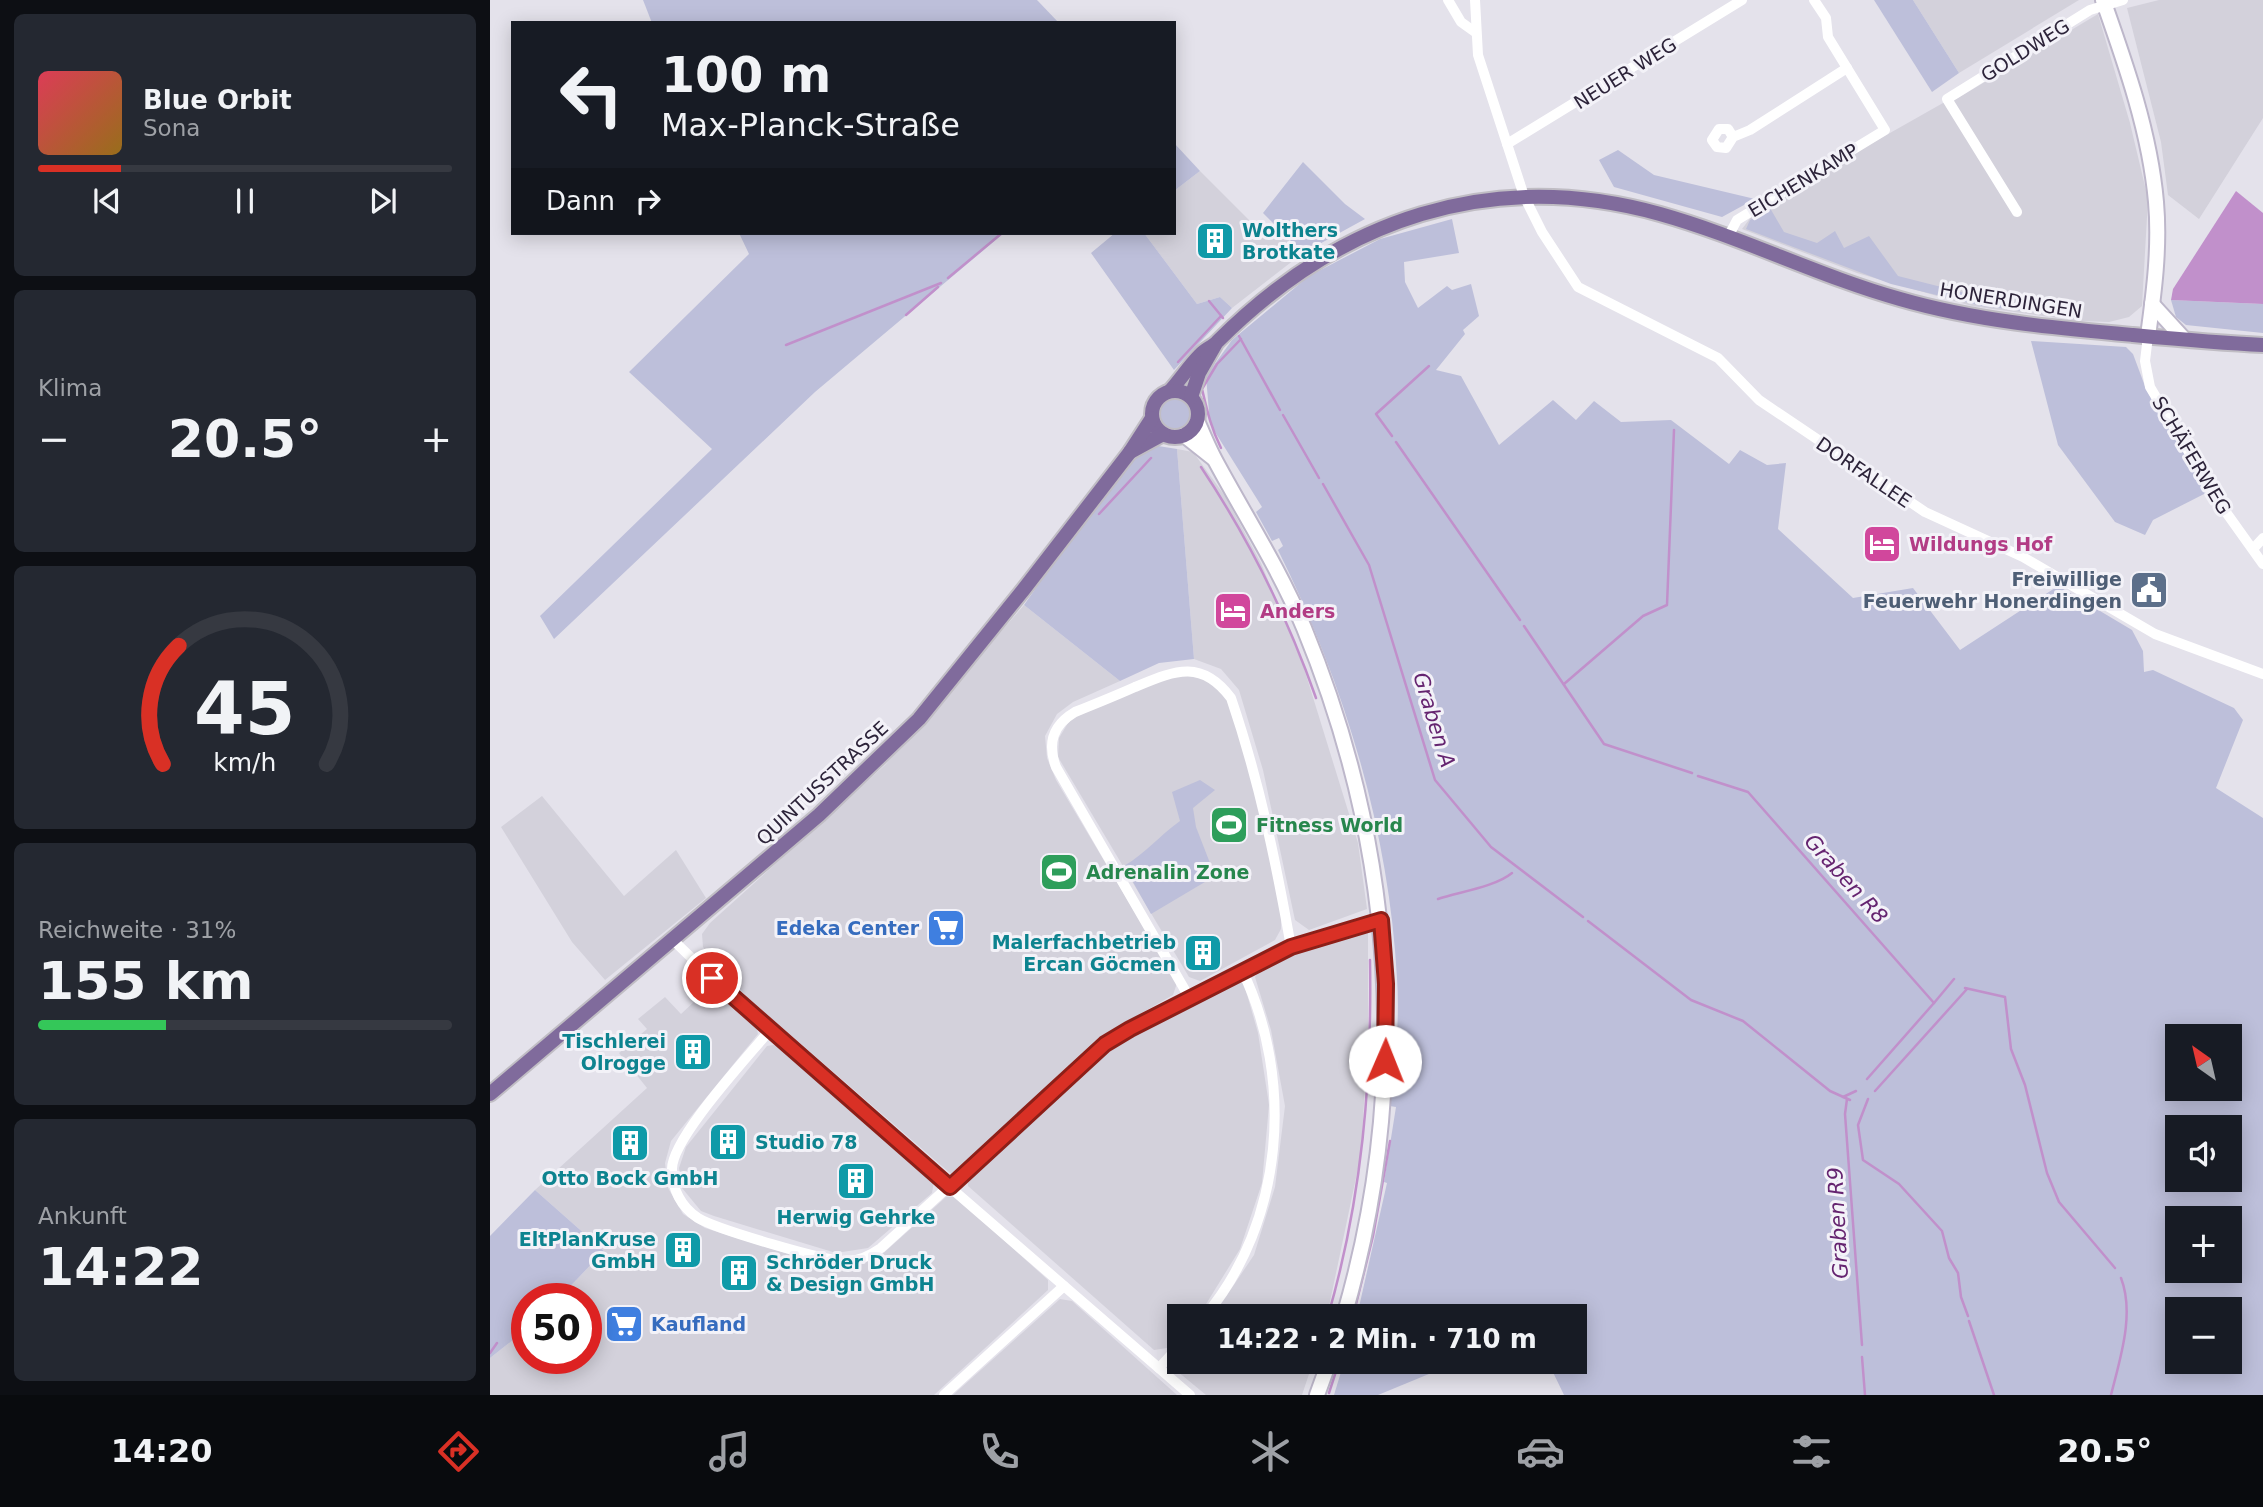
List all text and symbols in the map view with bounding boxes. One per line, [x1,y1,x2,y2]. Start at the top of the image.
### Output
street label: GOLDWEG [1977,14,2073,86]
street label: NEUER WEG [1570,33,1680,113]
text: 100 m [661,47,831,104]
icon: left [546,49,637,140]
text: Blue Orbit [143,85,292,115]
text: Max-Planck-Straße [661,106,960,144]
text: Sona [143,115,200,141]
street label: EICHENKAMP [1744,139,1862,221]
icon: previous [88,182,126,220]
icon: pause [226,182,264,220]
icon: next [364,182,402,220]
icon: right [629,182,667,220]
text: Dann [546,186,615,216]
place label: Wolthers Brotkate [1242,219,1338,263]
building icon: Wolthers Brotkate [1194,220,1236,262]
street label: HONERDINGEN [1938,278,2084,322]
text: Klima [38,375,102,401]
street label: SCHÄFERWEG [2148,392,2236,518]
text: 20.5° [168,409,322,469]
text: − [38,417,70,461]
text: + [420,417,452,461]
street label: DORFALLEE [1812,432,1916,512]
hotel icon: Wildungs Hof [1861,523,1903,565]
place label: Wildungs Hof [1909,533,2053,555]
place label: Freiwillige Feuerwehr Honerdingen [1863,568,2122,612]
public building icon: Freiwillige Feuerwehr Honerdingen [2128,569,2170,611]
hotel icon: Anders [1212,590,1254,632]
place label: Anders [1260,600,1335,622]
text: 45 [194,666,296,751]
water label: Graben A [1408,669,1460,771]
street label: QUINTUSSTRASSE [752,716,892,850]
text: km/h [213,747,277,776]
sports icon: Fitness World [1208,804,1250,846]
place label: Fitness World [1256,814,1403,836]
water label: Graben R8 [1800,829,1892,929]
sports icon: Adrenalin Zone [1038,851,1080,893]
place label: Adrenalin Zone [1086,861,1249,883]
supermarket icon: Edeka Center [925,907,967,949]
text: Reichweite · 31% [38,917,236,943]
place label: Edeka Center [776,917,920,939]
place label: Malerfachbetrieb Ercan Göcmen [992,931,1176,975]
building icon: Malerfachbetrieb Ercan Göcmen [1182,932,1224,974]
pin [682,948,742,1008]
text: 155 km [38,951,253,1011]
icon: arrive [693,959,731,997]
position arrow [1348,1024,1422,1098]
north arrow [2165,1024,2242,1101]
map controls [2165,1024,2242,1374]
place label: Tischlerei Olrogge [562,1030,666,1074]
building icon: Tischlerei Olrogge [672,1031,714,1073]
button: sound [2165,1115,2242,1192]
building icon: Studio 78 [707,1121,749,1163]
building icon: Otto Bock GmbH [609,1122,651,1164]
place label: Studio 78 [755,1131,858,1153]
building icon: Herwig Gehrke [835,1160,877,1202]
water label: Graben R9 [1823,1166,1853,1280]
place label: Otto Bock GmbH [542,1167,718,1189]
text: Ankunft [38,1203,127,1229]
place label: Herwig Gehrke [777,1206,935,1228]
button: + [2165,1206,2242,1283]
place label: EltPlanKruse GmbH [519,1228,656,1272]
building icon: EltPlanKruse GmbH [662,1229,704,1271]
text: 14:22 [38,1237,204,1297]
place label: Schröder Druck & Design GmbH [766,1251,934,1295]
building icon: Schröder Druck & Design GmbH [718,1252,760,1294]
speed limit sign: 50 [511,1283,602,1374]
button: − [2165,1297,2242,1374]
supermarket icon: Kaufland [603,1303,645,1345]
place label: Kaufland [651,1313,746,1335]
text: 14:22 · 2 Min. · 710 m [1217,1324,1537,1354]
icon: directions [434,1427,483,1476]
icon: music [705,1427,754,1476]
icon: phone [975,1427,1024,1476]
icon: climate [1246,1427,1295,1476]
icon: car [1516,1427,1565,1476]
icon: filters [1787,1427,1836,1476]
text: 14:20 [111,1432,213,1470]
text: 20.5° [2057,1432,2152,1470]

